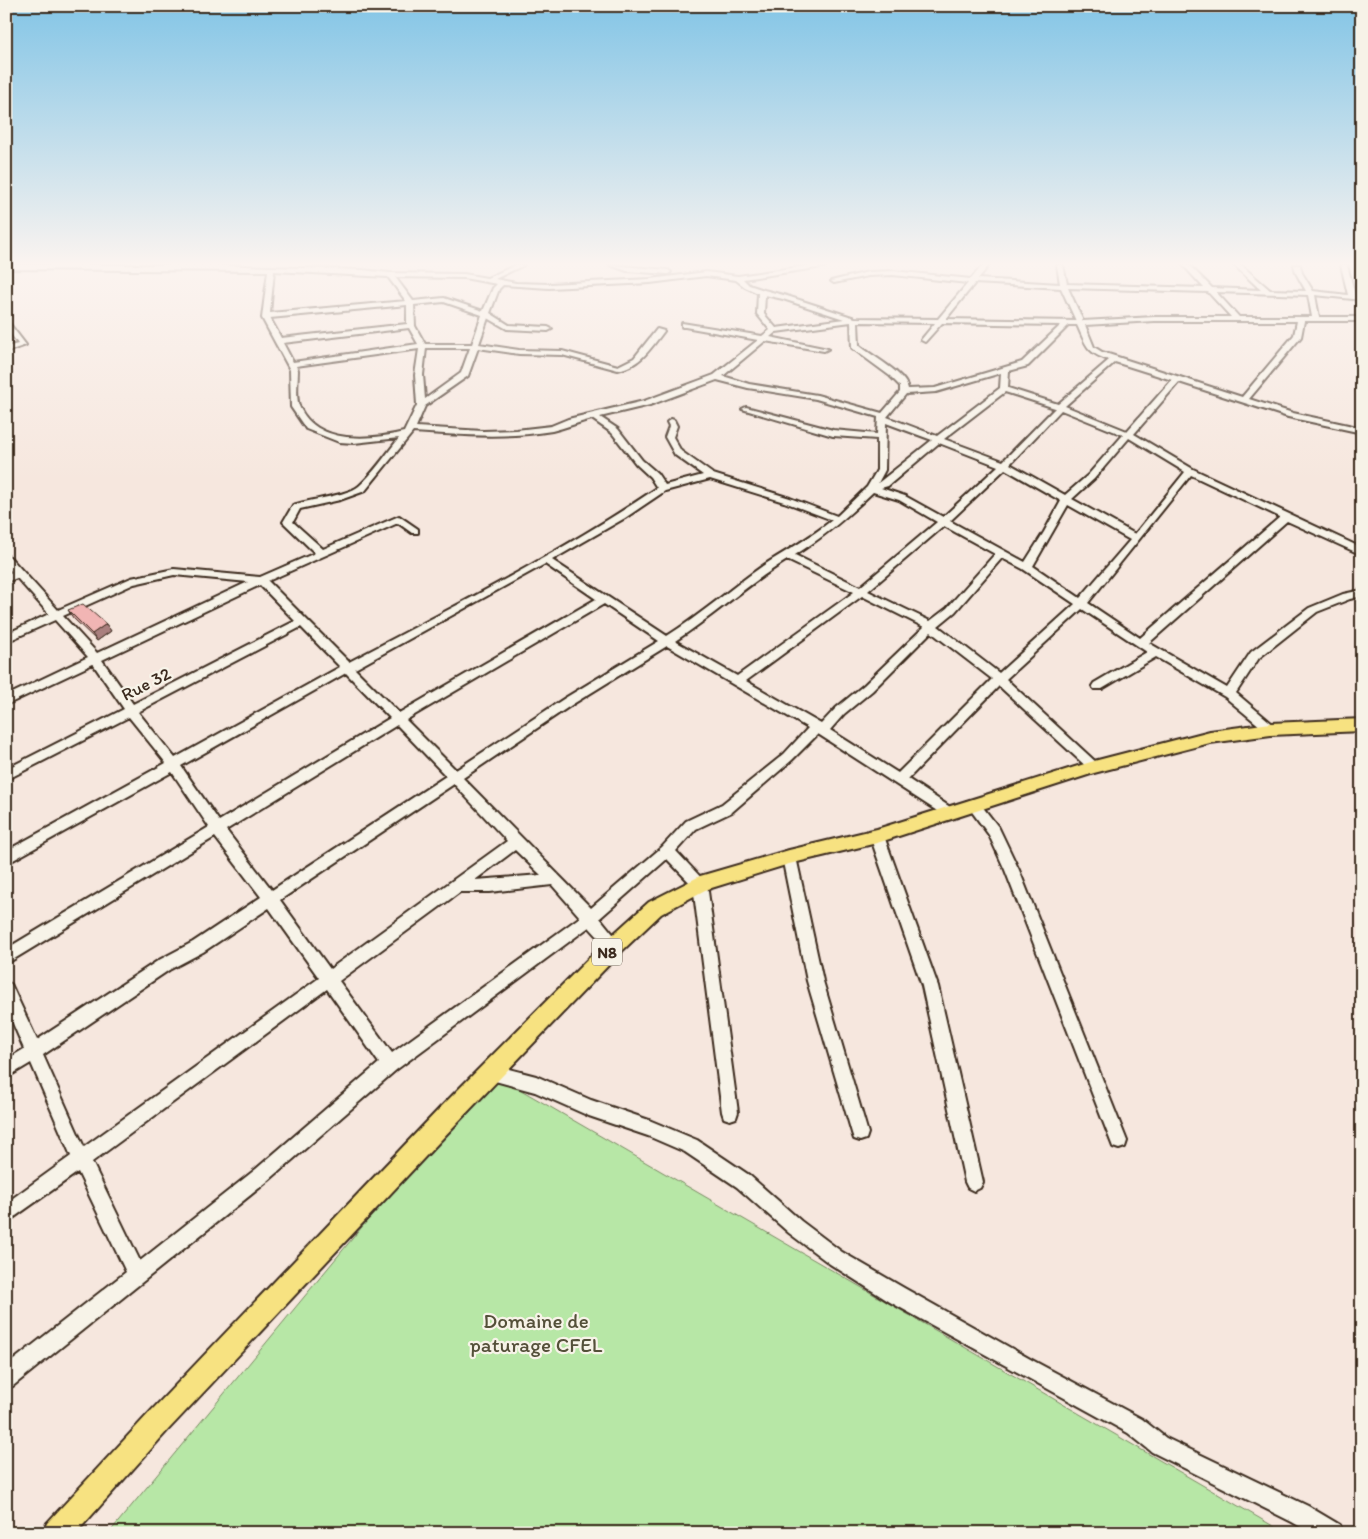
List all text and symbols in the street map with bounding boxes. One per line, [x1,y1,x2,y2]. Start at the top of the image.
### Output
street label: Rue 32 [118,662,175,706]
road number: N8 [592,939,622,966]
park label: Domaine de paturage CFEL [470,1308,603,1357]

